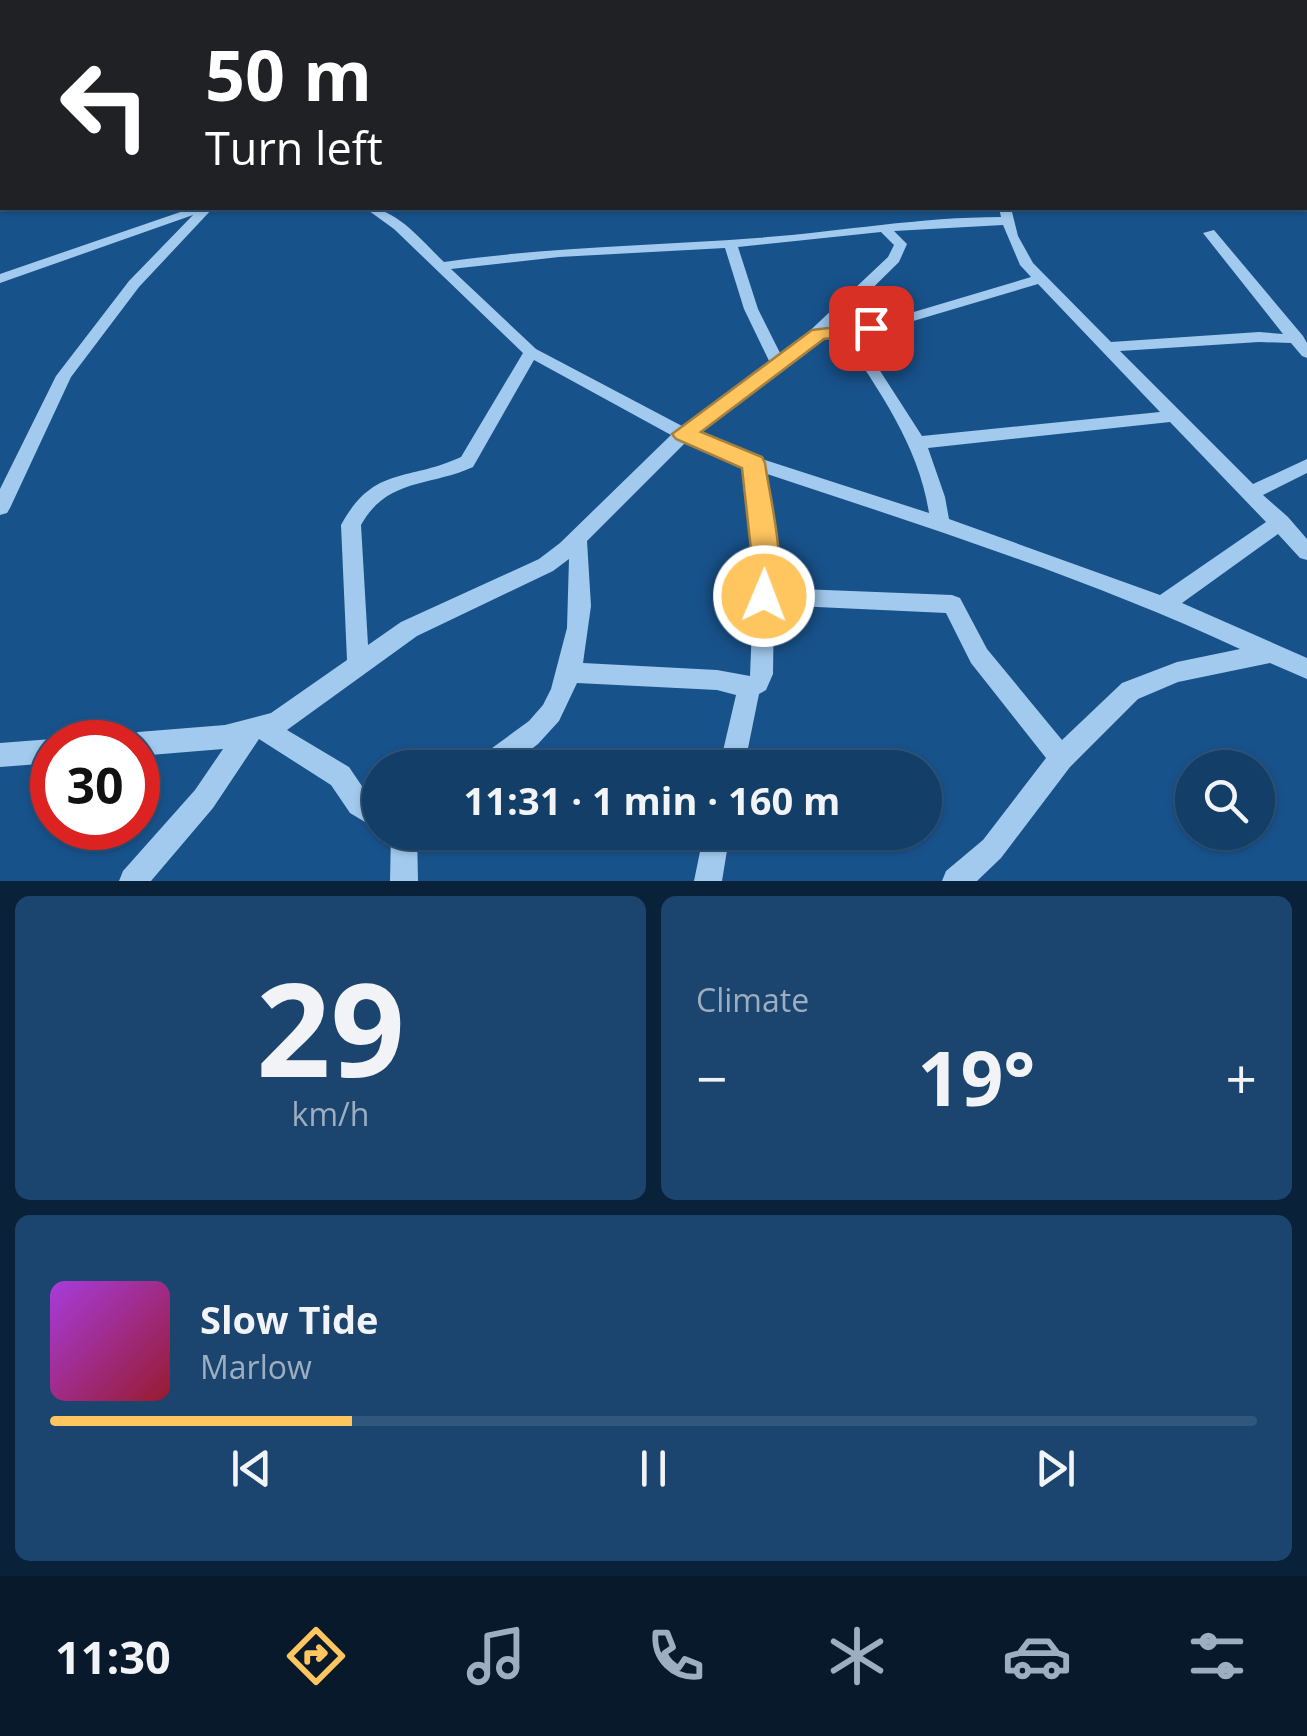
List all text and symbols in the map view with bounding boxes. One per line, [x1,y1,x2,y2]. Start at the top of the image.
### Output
text: 50 m [205,26,372,122]
icon: left [40,40,170,170]
text: Turn left [205,117,383,178]
pin [829,286,914,371]
icon: arrive [844,301,899,356]
position arrow [712,544,816,648]
speed limit sign: 30 [30,720,160,850]
map controls [1175,750,1275,850]
button: search [1175,750,1275,850]
text: 11:31 · 1 min · 160 m [464,774,840,826]
text: 29 [256,938,405,1115]
text: Climate [696,978,809,1021]
text: 19° [918,1026,1035,1128]
text: − [696,1040,727,1115]
text: + [1226,1040,1257,1115]
text: km/h [292,1092,369,1135]
text: Slow Tide [200,1293,379,1345]
text: Marlow [200,1345,312,1388]
icon: previous [224,1441,279,1496]
icon: pause [626,1441,681,1496]
icon: next [1028,1441,1083,1496]
icon: directions [281,1621,351,1691]
icon: music [461,1621,531,1691]
icon: phone [641,1621,711,1691]
icon: climate [822,1621,892,1691]
icon: car [1002,1621,1072,1691]
icon: filters [1182,1621,1252,1691]
text: 11:30 [55,1626,171,1687]

